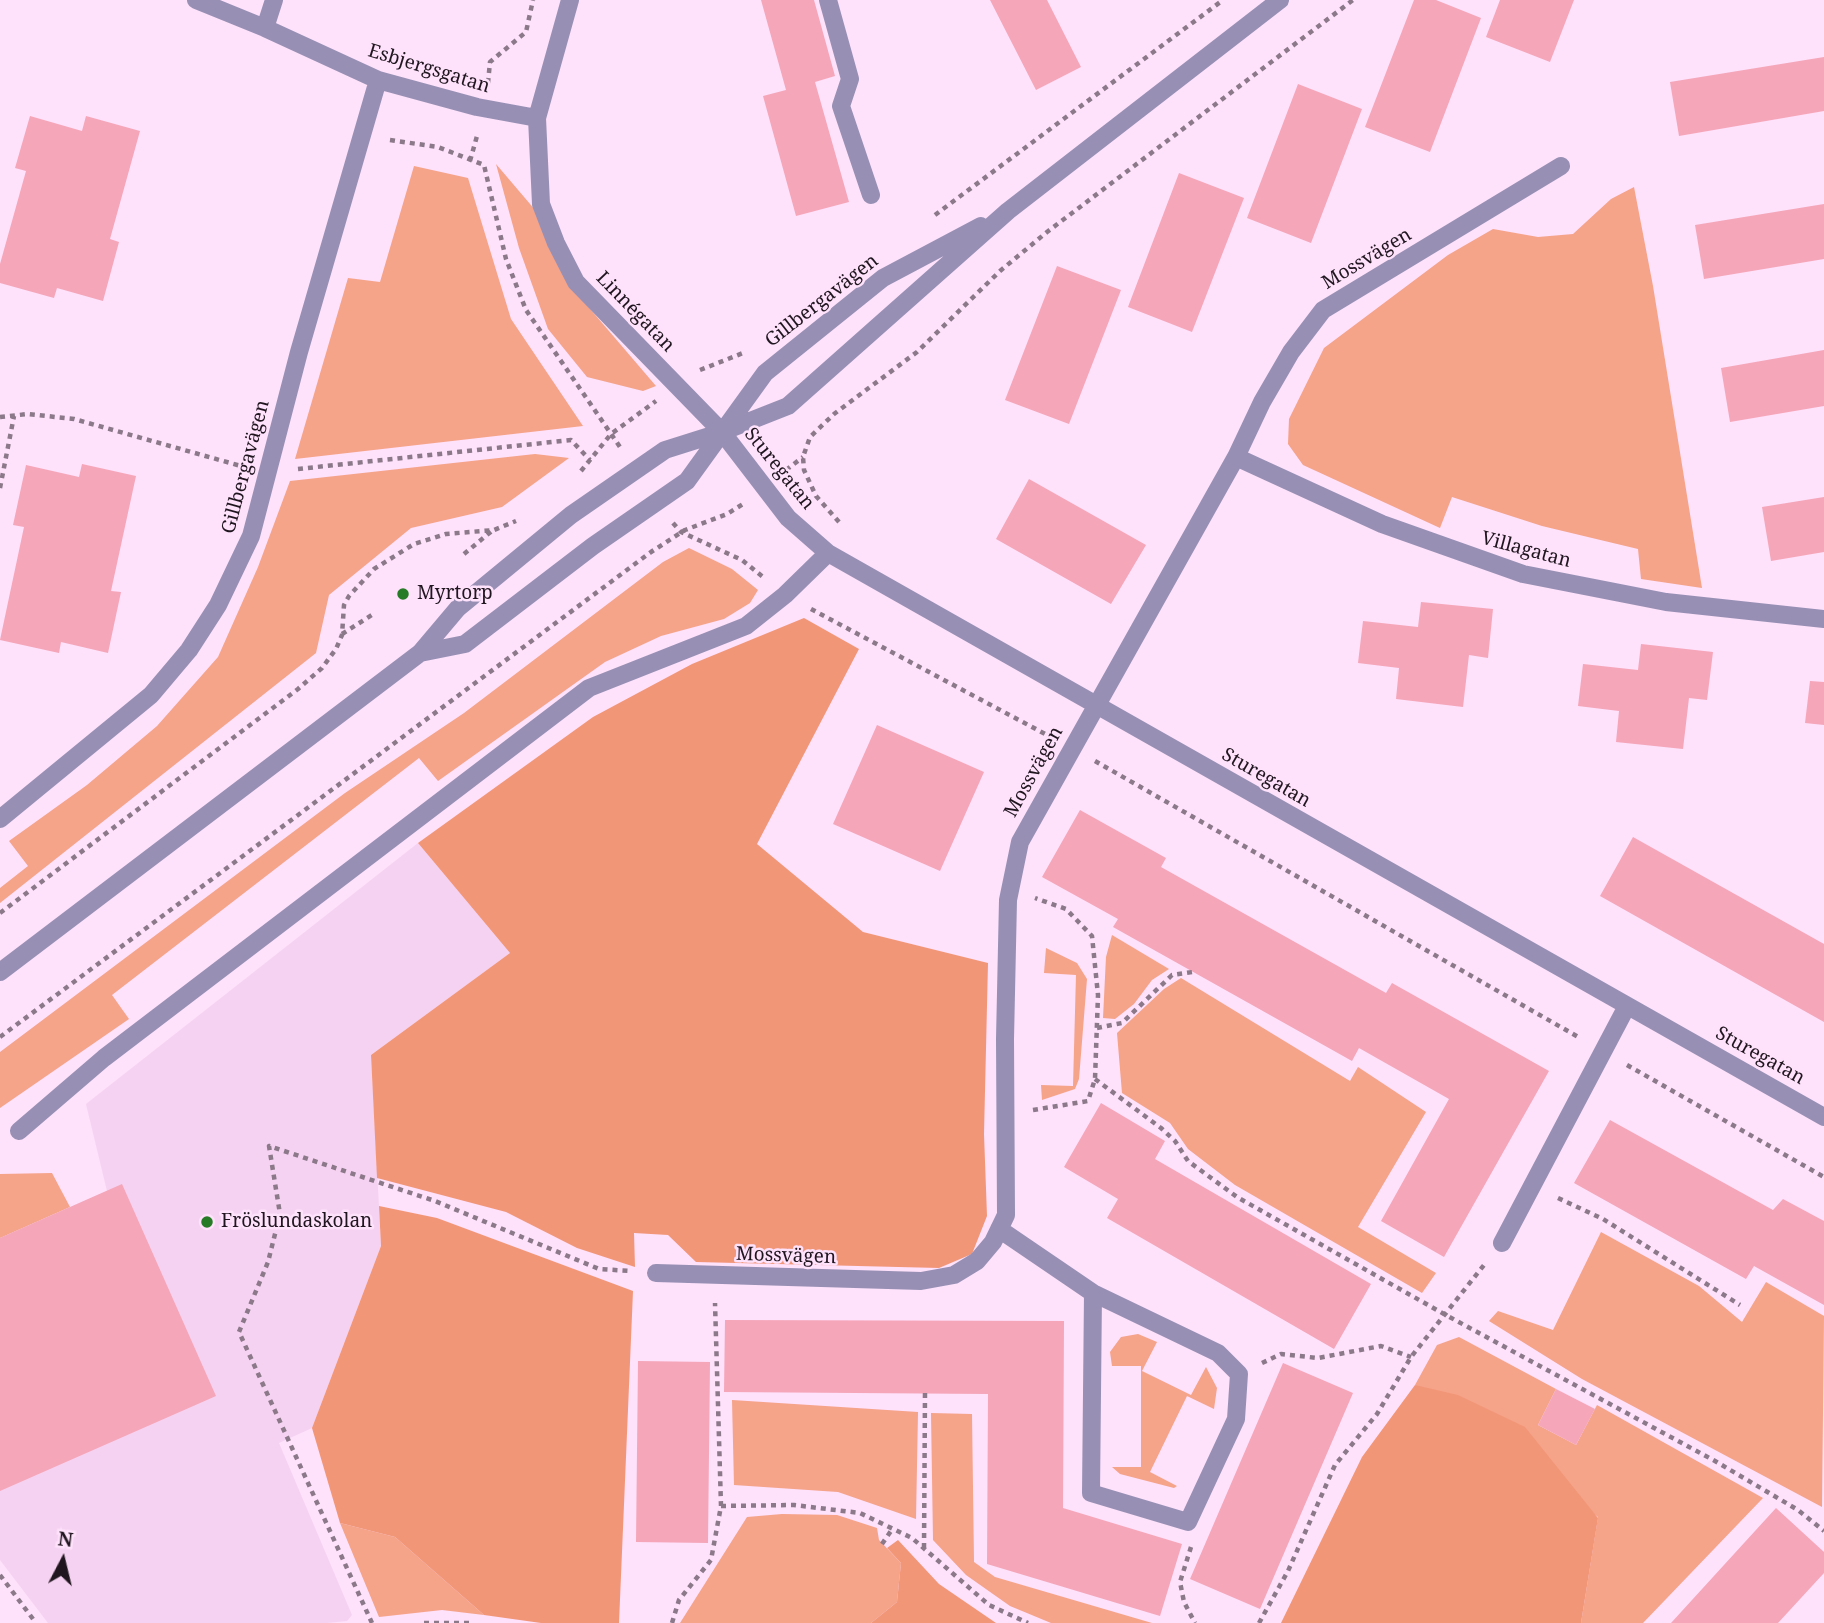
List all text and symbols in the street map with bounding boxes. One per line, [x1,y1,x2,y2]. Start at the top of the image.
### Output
street label: Esbjergsgatan [365,40,493,98]
street label: Mossvägen [1318,223,1416,295]
street label: Gillbergavägen [761,250,883,352]
street label: Linnégatan [591,267,679,357]
street label: Gillbergavägen [217,398,275,536]
street label: Sturegatan [739,423,819,515]
street label: Villagatan [1479,527,1573,573]
place label: Myrtorp [417,583,493,605]
marker: Myrtorp [395,586,411,602]
street label: Mossvägen [1000,723,1068,821]
street label: Sturegatan [1218,743,1314,813]
street label: Sturegatan [1711,1022,1809,1090]
place label: Fröslundaskolan [221,1211,372,1233]
marker: Fröslundaskolan [199,1214,215,1230]
street label: Mossvägen [736,1243,836,1269]
north arrow [28,1525,98,1595]
text: N [57,1525,75,1553]

